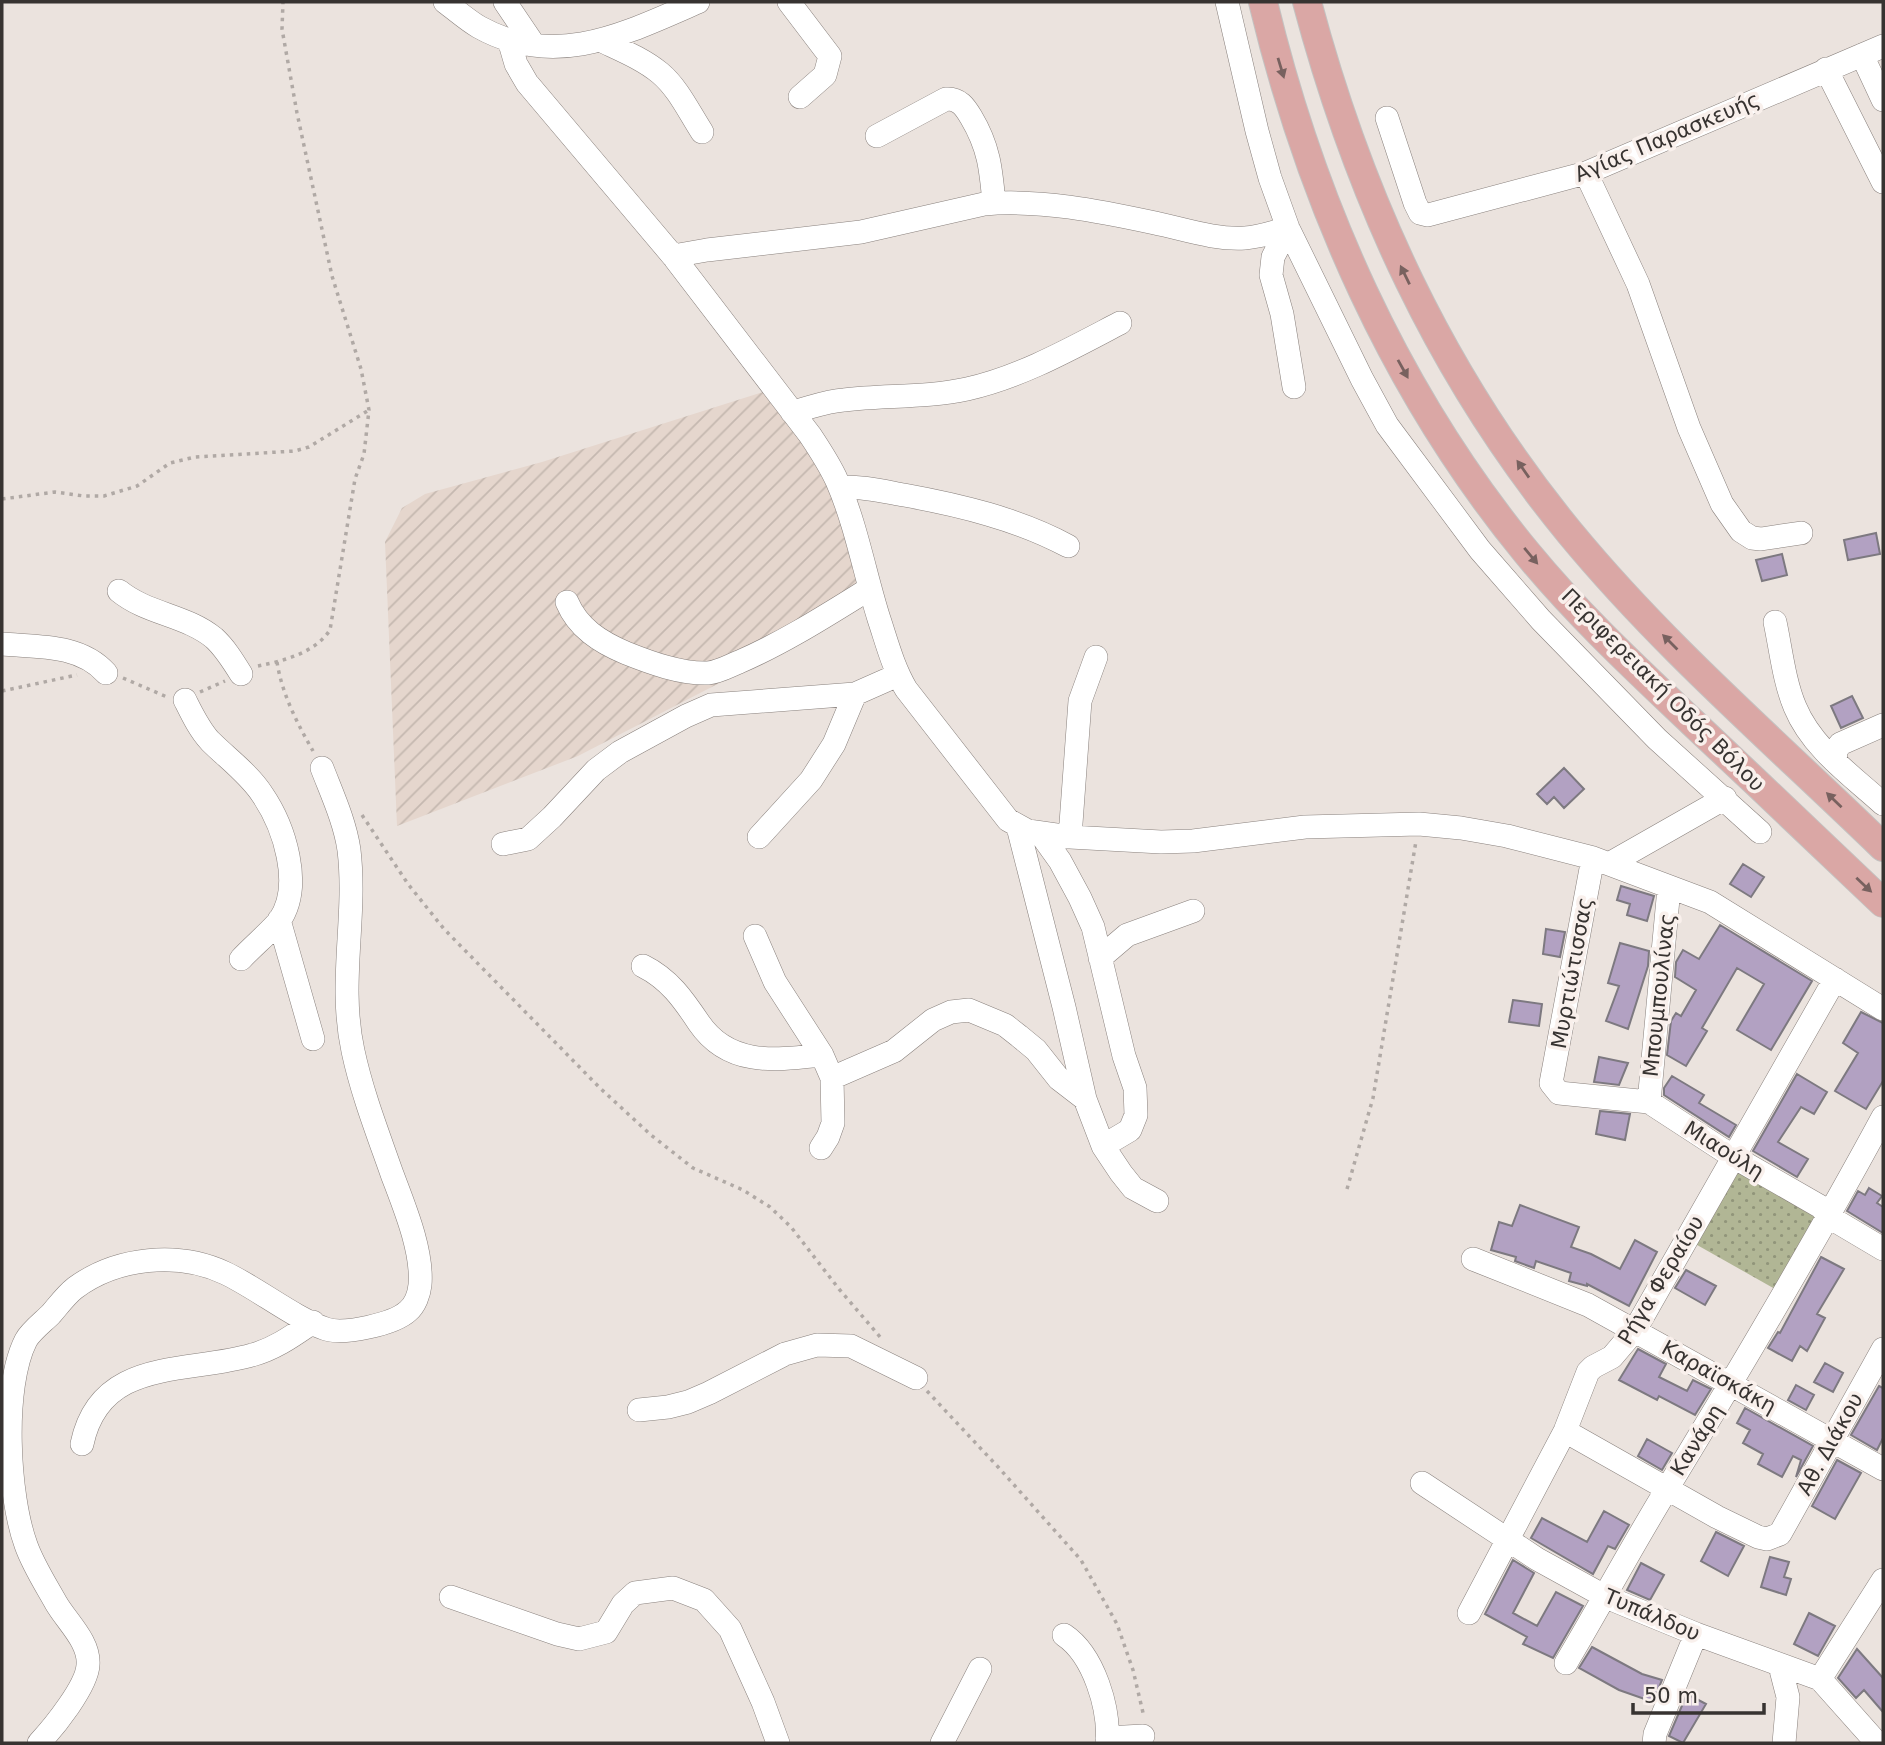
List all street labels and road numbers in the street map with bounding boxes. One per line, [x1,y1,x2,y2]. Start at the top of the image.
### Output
street label: Αγίας Παρασκευής [1571,87,1763,187]
street label: Περιφερειακή Οδός Βόλου [1557,584,1769,796]
street label: Μυρτιώτισσας [1547,895,1597,1051]
street label: Μπουμπουλίνας [1638,912,1680,1078]
street label: Μιαούλη [1680,1116,1768,1184]
street label: Ρήγα Φεραίου [1613,1211,1709,1349]
street label: Καραϊσκάκη [1658,1336,1780,1418]
street label: Αθ. Διάκου [1792,1389,1868,1499]
street label: Κανάρη [1666,1400,1728,1480]
street label: Τυπάλδου [1600,1584,1704,1646]

